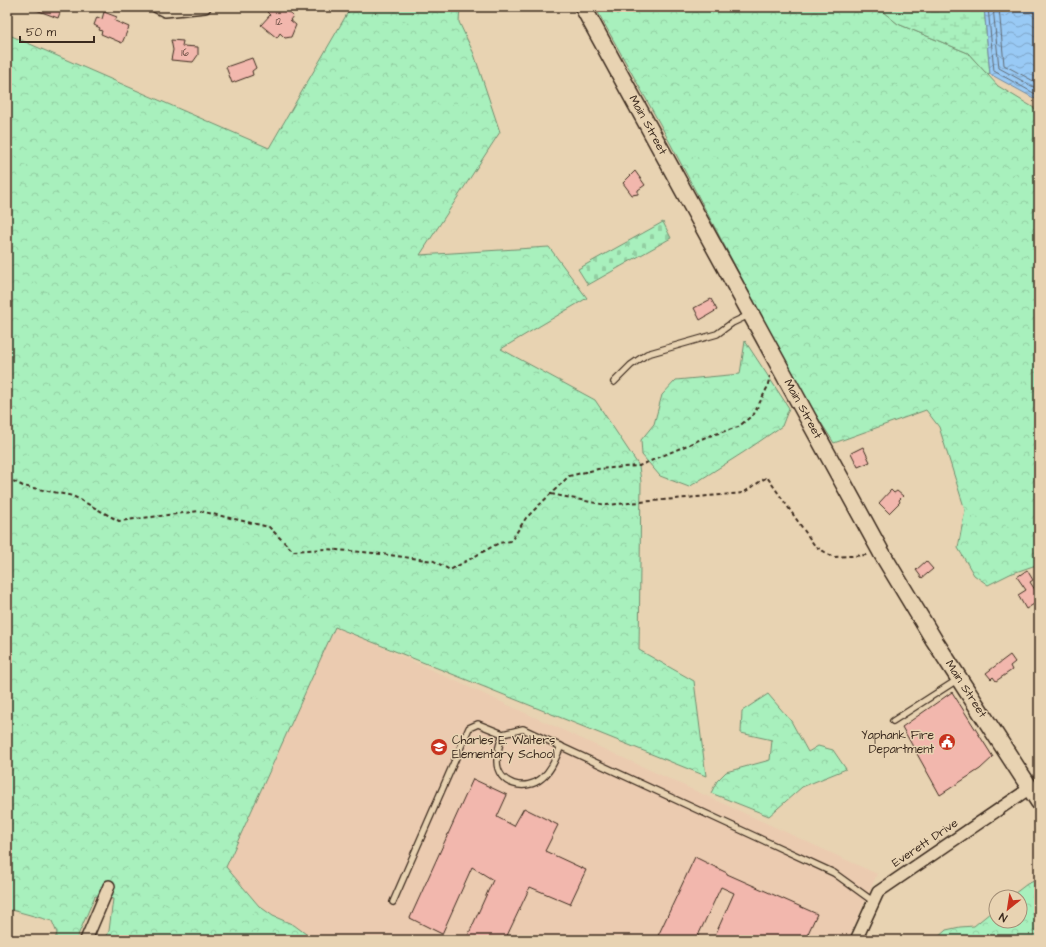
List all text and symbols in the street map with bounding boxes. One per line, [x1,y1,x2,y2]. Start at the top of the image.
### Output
house number: 12 [275,15,283,29]
scale bar [20,18,94,44]
text: 50 m [26,24,57,41]
house number: 16 [181,46,189,60]
street label: Main Street [625,92,671,158]
street label: Main Street [780,376,826,442]
street label: Main Street [941,657,991,721]
place label: Yaphank Fire Department [861,727,935,758]
place label: Charles E. Walters Elementary School [452,732,555,764]
public building icon: Yaphank Fire Department [937,732,957,752]
school or university icon: Charles E. Walters Elementary School [429,737,449,757]
street label: Everett Drive [889,814,962,871]
north arrow [988,889,1028,929]
text: N [996,909,1010,925]

